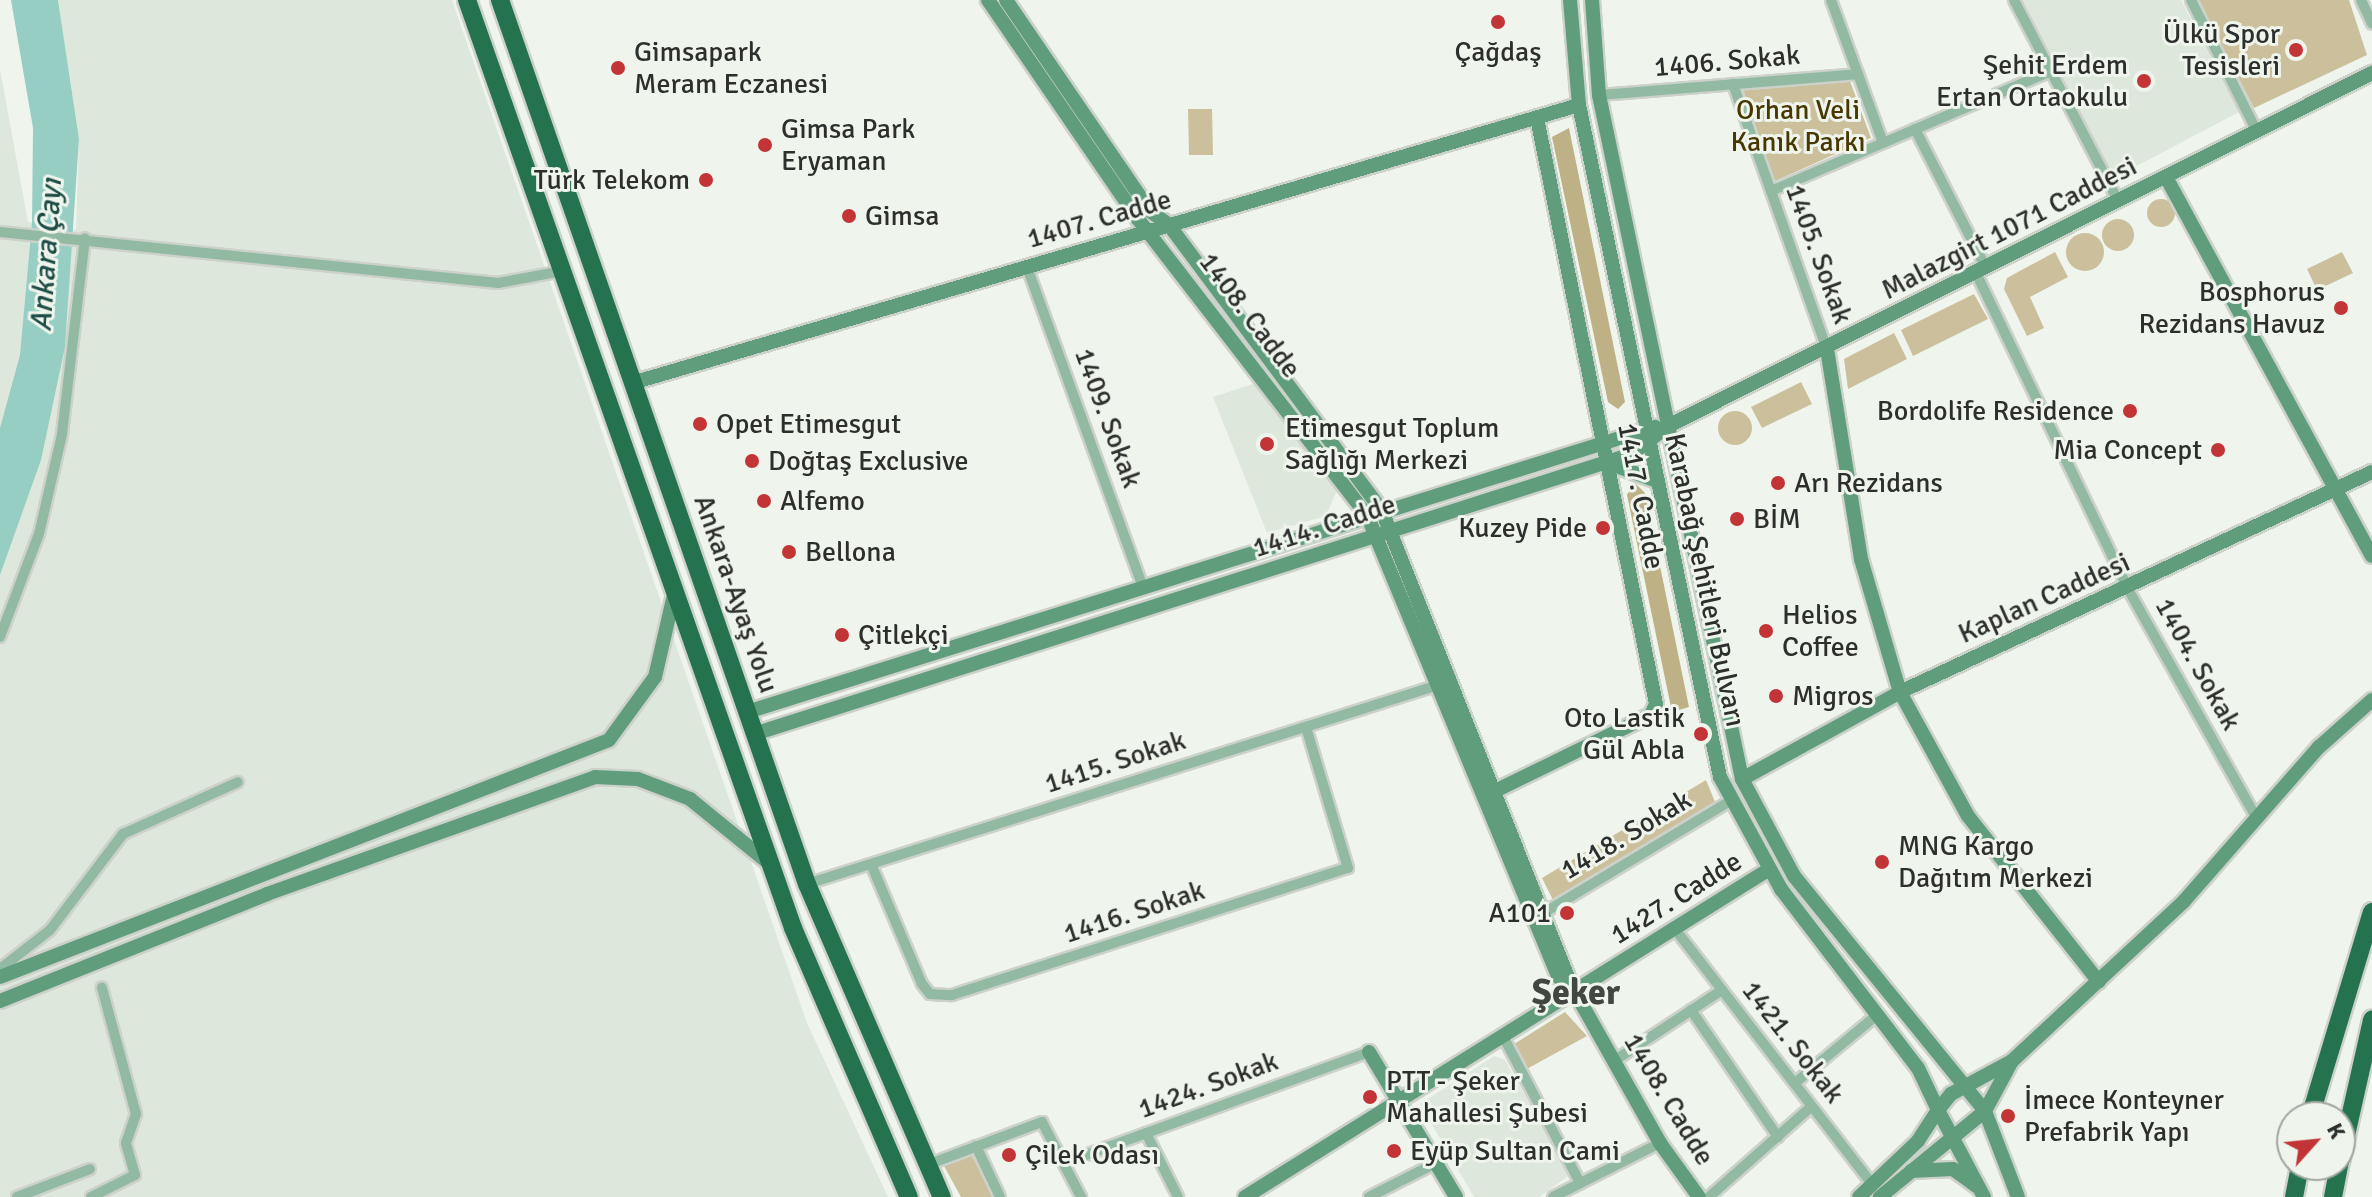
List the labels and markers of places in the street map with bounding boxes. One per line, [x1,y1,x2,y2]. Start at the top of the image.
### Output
marker: Çağdaş [1489,13,1507,31]
place label: Ülkü Spor Tesisleri [2163,17,2280,83]
place label: Gimsapark Meram Eczanesi [634,35,828,101]
place label: Çağdaş [1455,35,1541,69]
marker: Ülkü Spor Tesisleri [2287,41,2305,59]
place label: Şehit Erdem Ertan Ortaokulu [1936,48,2128,114]
marker: Gimsapark Meram Eczanesi [609,59,627,77]
marker: Şehit Erdem Ertan Ortaokulu [2135,72,2153,90]
place label: Gimsa Park Eryaman [781,112,915,178]
marker: Gimsa Park Eryaman [756,136,774,154]
place label: Türk Telekom [534,163,690,197]
marker: Türk Telekom [697,171,715,189]
place label: Gimsa [865,199,939,233]
marker: Gimsa [840,207,858,225]
place label: Bosphorus Rezidans Havuz [2139,275,2325,341]
marker: Bosphorus Rezidans Havuz [2332,299,2350,317]
place label: Bordolife Residence [1877,394,2114,428]
marker: Bordolife Residence [2121,402,2139,420]
place label: Opet Etimesgut [716,407,901,441]
place label: Etimesgut Toplum Sağlığı Merkezi [1285,411,1499,477]
marker: Opet Etimesgut [691,415,709,433]
marker: Etimesgut Toplum Sağlığı Merkezi [1256,433,1278,455]
place label: Mia Concept [2053,433,2202,467]
marker: Mia Concept [2209,441,2227,459]
place label: Doğtaş Exclusive [768,444,969,478]
marker: Doğtaş Exclusive [743,452,761,470]
place label: Arı Rezidans [1794,466,1943,500]
marker: Arı Rezidans [1769,474,1787,492]
place label: Alfemo [780,484,865,518]
marker: Alfemo [755,492,773,510]
place label: BİM [1753,502,1801,536]
marker: BİM [1728,510,1746,528]
place label: Kuzey Pide [1458,511,1587,545]
marker: Kuzey Pide [1594,519,1612,537]
place label: Bellona [805,535,896,569]
marker: Bellona [780,543,798,561]
place label: Helios Coffee [1782,598,1859,664]
place label: Çitlekçi [858,618,949,652]
marker: Helios Coffee [1757,622,1775,640]
marker: Çitlekçi [833,626,851,644]
place label: Migros [1792,679,1874,713]
marker: Migros [1767,687,1785,705]
place label: Oto Lastik Gül Abla [1564,701,1685,767]
marker: Oto Lastik Gül Abla [1692,725,1710,743]
place label: MNG Kargo Dağıtım Merkezi [1898,829,2093,895]
marker: MNG Kargo Dağıtım Merkezi [1873,853,1891,871]
place label: A101 [1489,896,1551,930]
marker: A101 [1558,904,1576,922]
place label: PTT - Şeker Mahallesi Şubesi [1386,1064,1588,1130]
place label: İmece Konteyner Prefabrik Yapı [2024,1083,2224,1149]
marker: PTT - Şeker Mahallesi Şubesi [1361,1088,1379,1106]
marker: İmece Konteyner Prefabrik Yapı [1999,1107,2017,1125]
place label: Eyüp Sultan Cami [1410,1134,1620,1168]
place label: Çilek Odası [1025,1138,1159,1172]
marker: Eyüp Sultan Cami [1385,1142,1403,1160]
marker: Çilek Odası [1000,1146,1018,1164]

